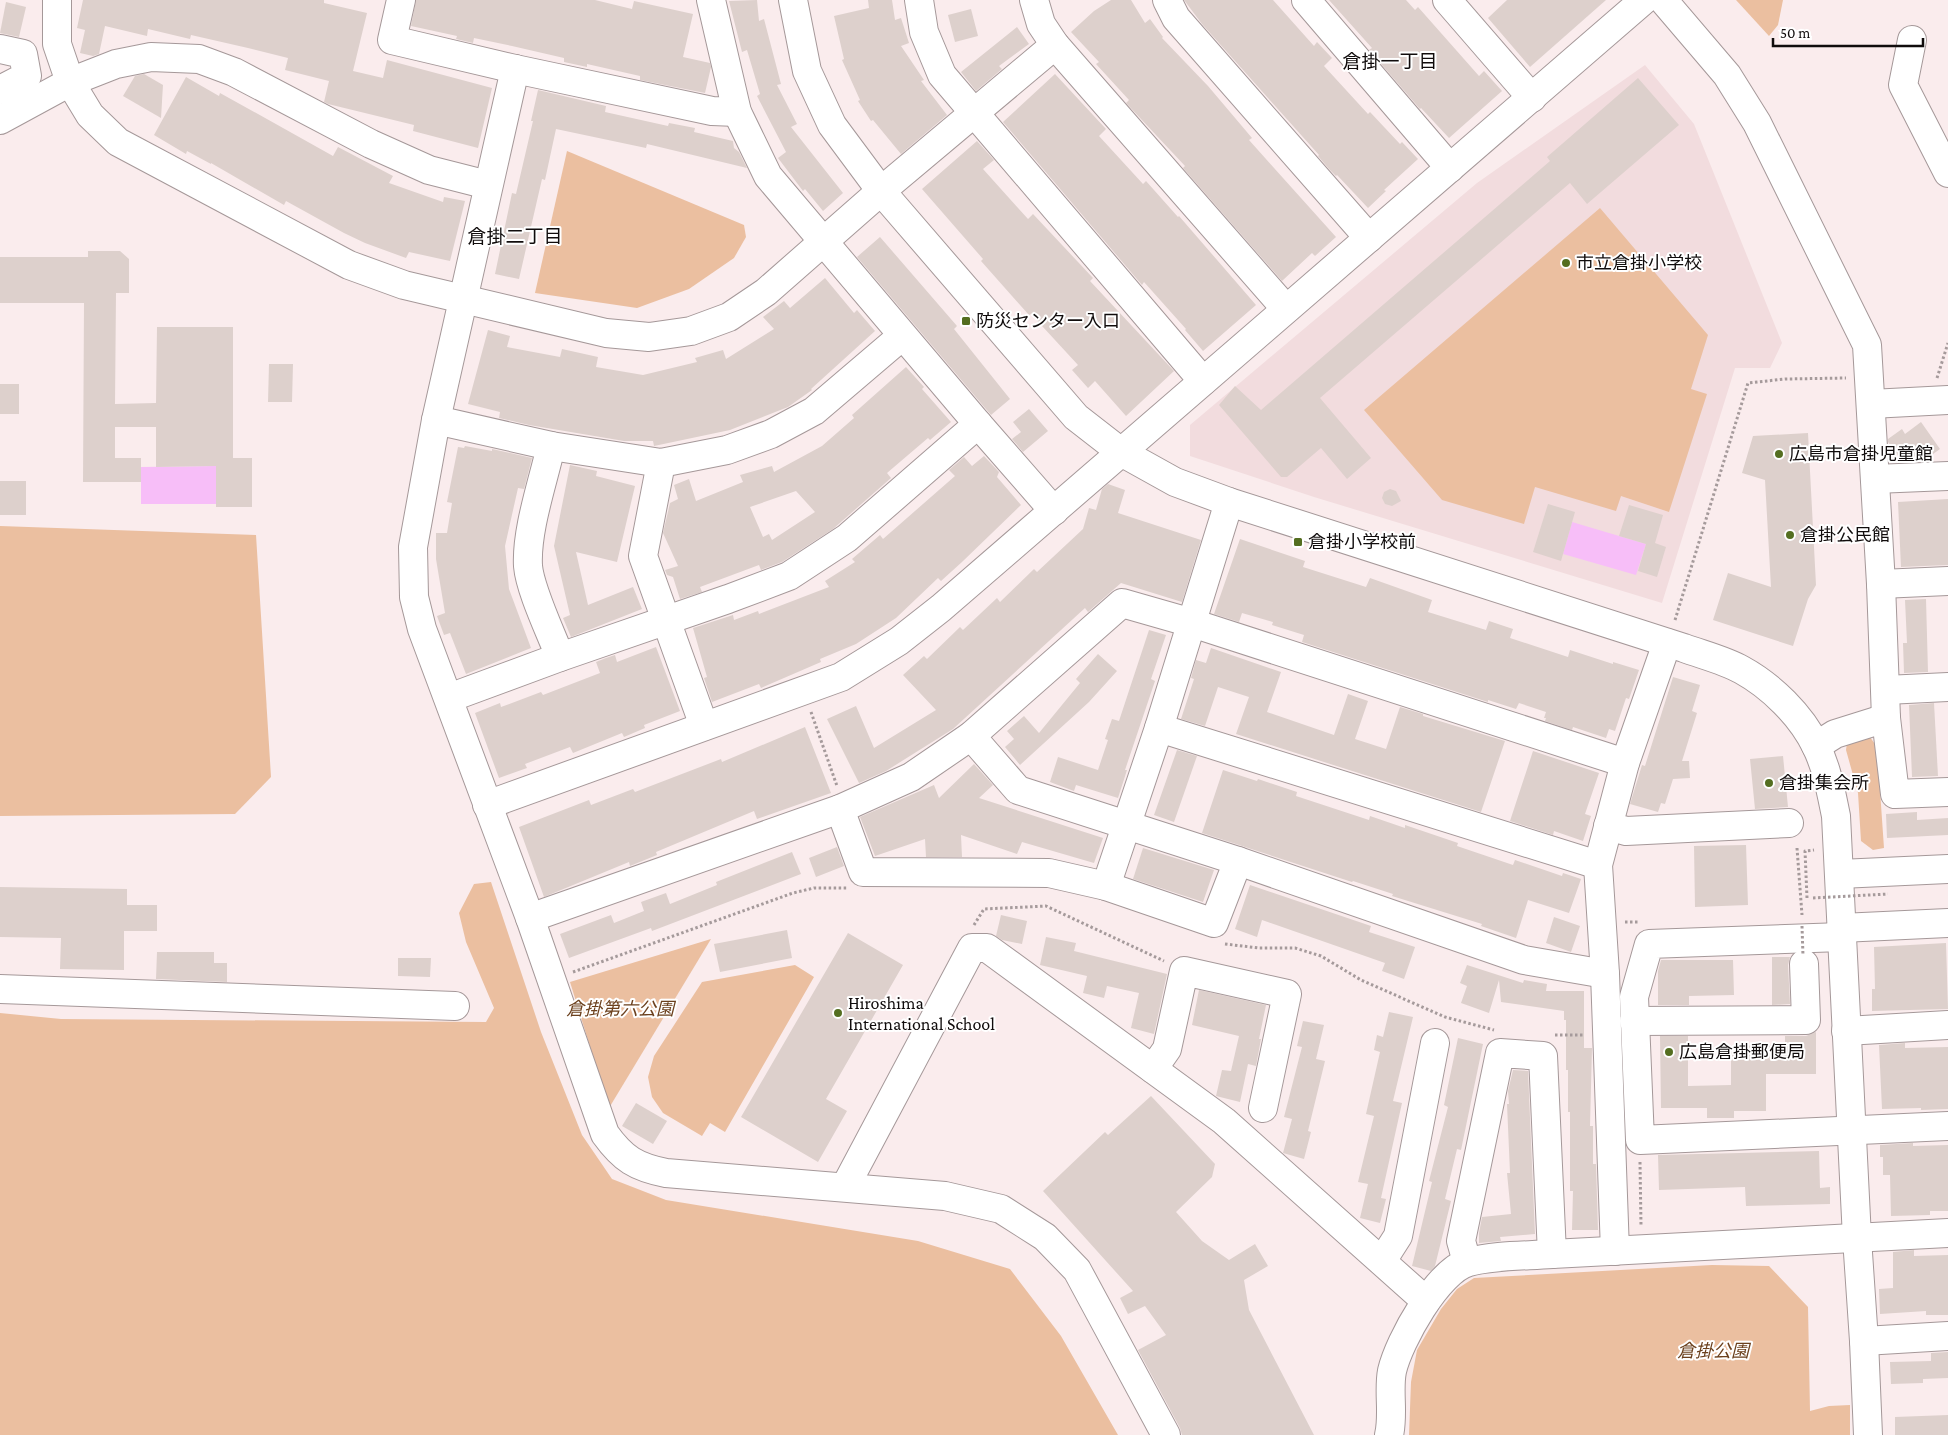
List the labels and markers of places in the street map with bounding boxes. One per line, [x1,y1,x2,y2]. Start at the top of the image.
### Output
place label: 市立倉掛小学校 [1576,253,1702,273]
marker: 市立倉掛小学校 [1560,257,1572,269]
place label: 防災センター入口 [976,311,1120,331]
marker: 防災センター入口 [960,315,972,327]
place label: 広島市倉掛児童館 [1789,444,1933,464]
marker: 広島市倉掛児童館 [1773,448,1785,460]
place label: 倉掛公民館 [1800,525,1890,545]
marker: 倉掛公民館 [1784,529,1796,541]
place label: 倉掛小学校前 [1308,532,1416,552]
marker: 倉掛小学校前 [1292,536,1304,548]
place label: 倉掛集会所 [1779,773,1869,793]
marker: 倉掛集会所 [1763,777,1775,789]
place label: Hiroshima International School [848,993,995,1034]
marker: Hiroshima International School [832,1007,844,1019]
place label: 広島倉掛郵便局 [1679,1042,1805,1062]
marker: 広島倉掛郵便局 [1663,1046,1675,1058]

